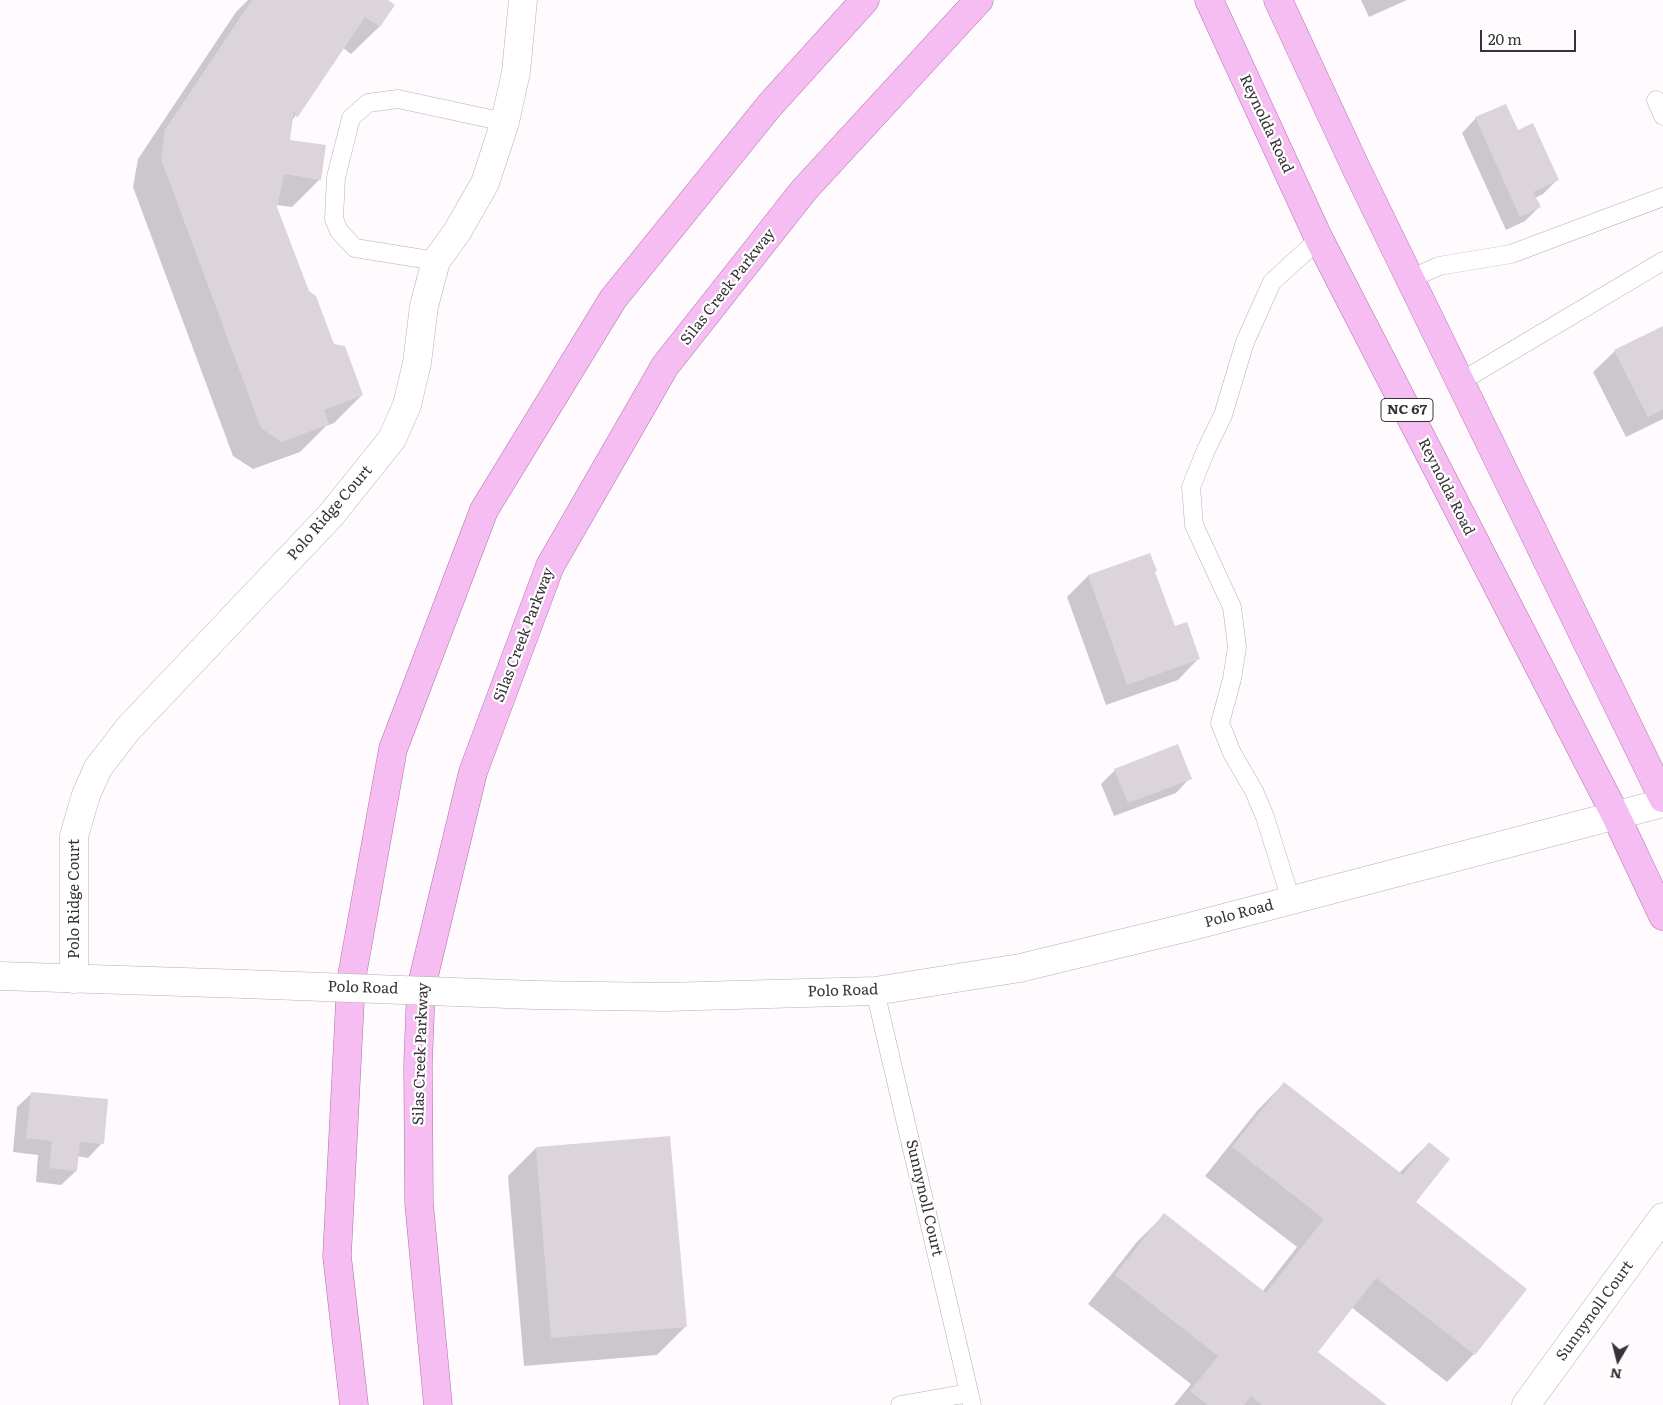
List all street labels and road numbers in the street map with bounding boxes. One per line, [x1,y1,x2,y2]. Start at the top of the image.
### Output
street label: Reynolda Road [1235,72,1297,176]
street label: Silas Creek Parkway [677,225,779,349]
road number: NC 67 [1381,398,1433,422]
street label: Reynolda Road [1414,435,1478,539]
street label: Polo Ridge Court [284,462,376,564]
street label: Silas Creek Parkway [490,565,558,705]
street label: Polo Ridge Court [66,839,84,959]
street label: Polo Road [1203,896,1275,932]
street label: Polo Road [327,978,399,998]
street label: Polo Road [807,981,879,1001]
street label: Silas Creek Parkway [410,982,432,1126]
street label: Sunnynoll Court [902,1138,946,1258]
street label: Sunnynoll Court [1553,1258,1637,1364]

